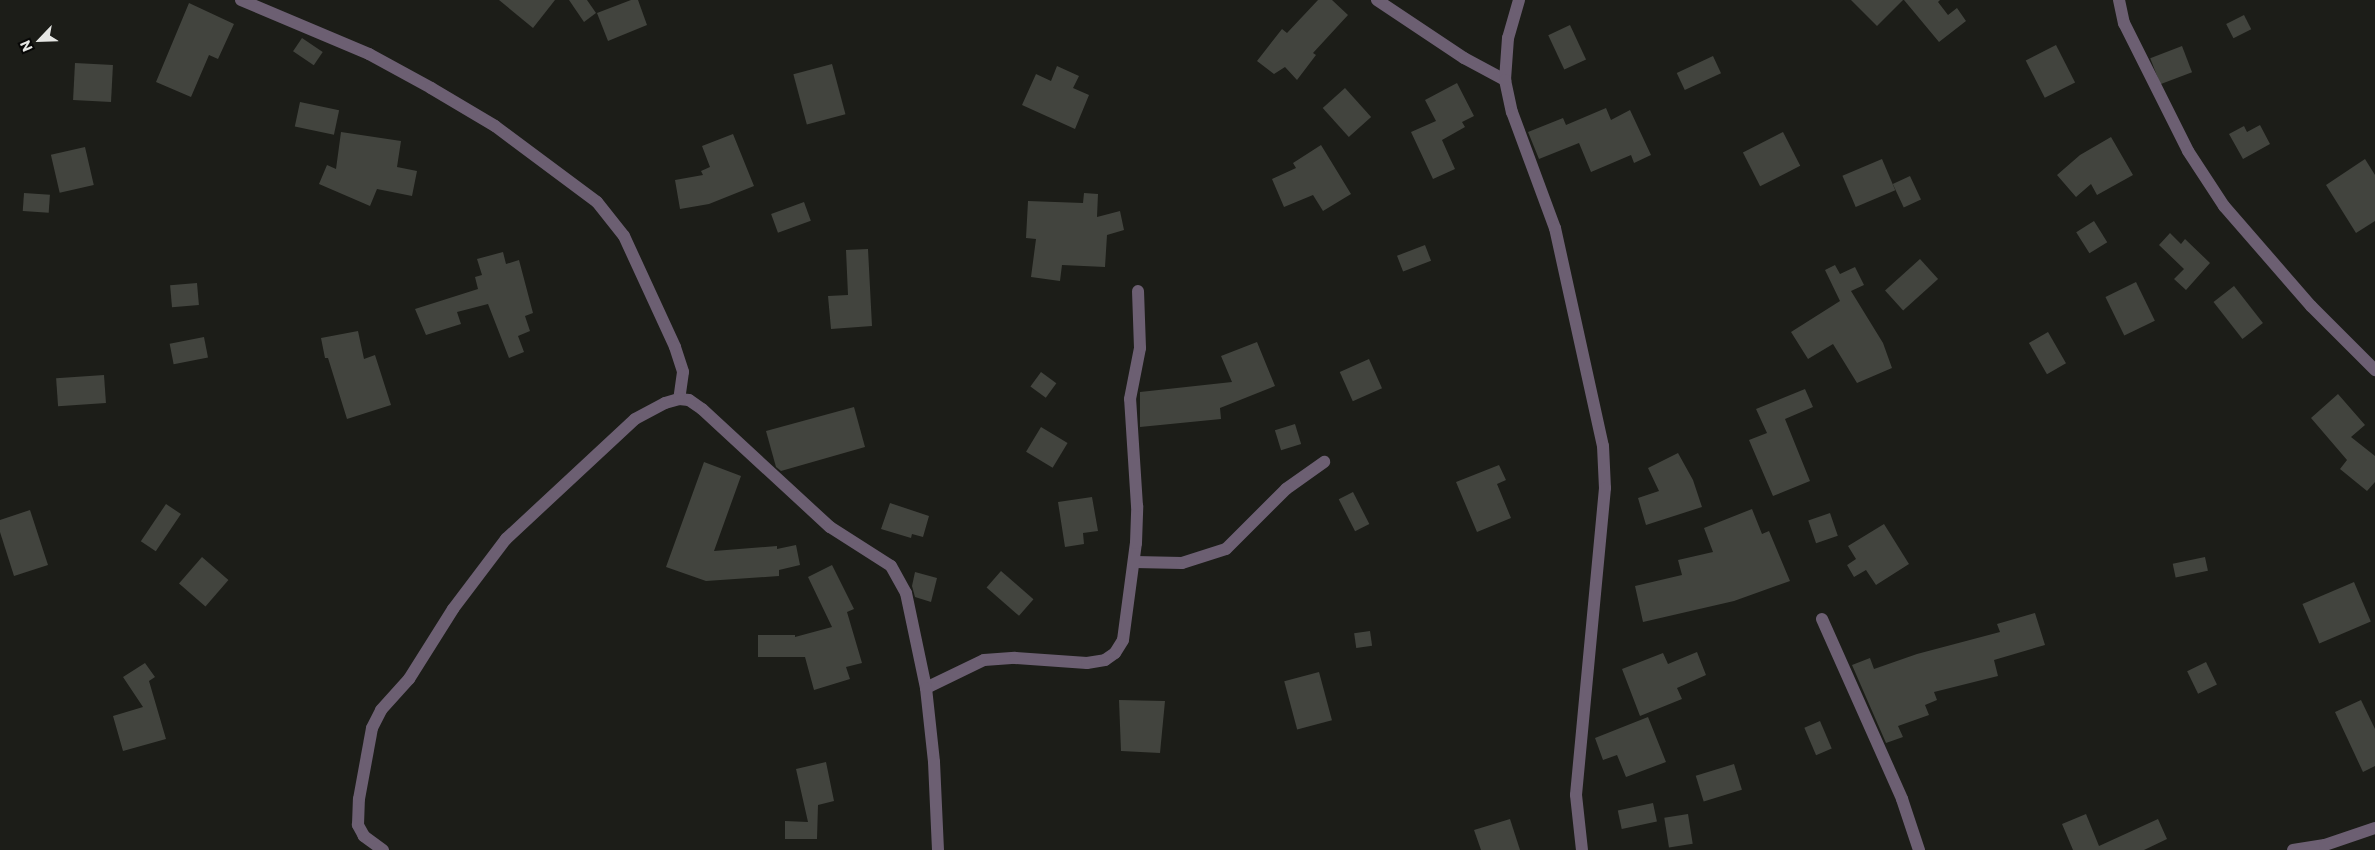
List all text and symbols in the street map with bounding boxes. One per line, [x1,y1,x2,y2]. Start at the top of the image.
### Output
north arrow [15,15,65,65]
text: N [16,38,36,55]

